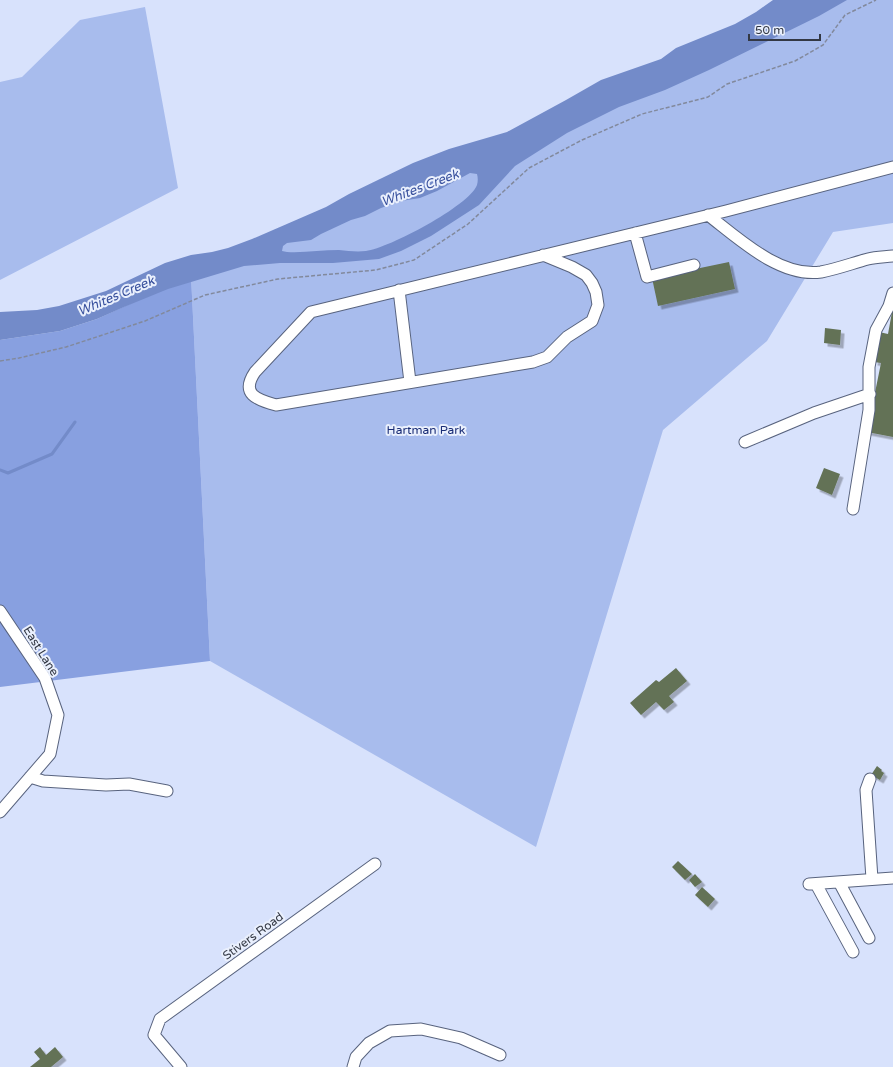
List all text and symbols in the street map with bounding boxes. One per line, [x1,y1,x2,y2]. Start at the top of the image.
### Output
scale bar [749,16,820,42]
text: 50 m [755,23,784,37]
water label: Whites Creek [379,166,462,210]
water label: Whites Creek [75,272,158,319]
park label: Hartman Park [387,423,466,437]
street label: East Lane [20,624,62,678]
street label: Stivers Road [220,909,286,963]

